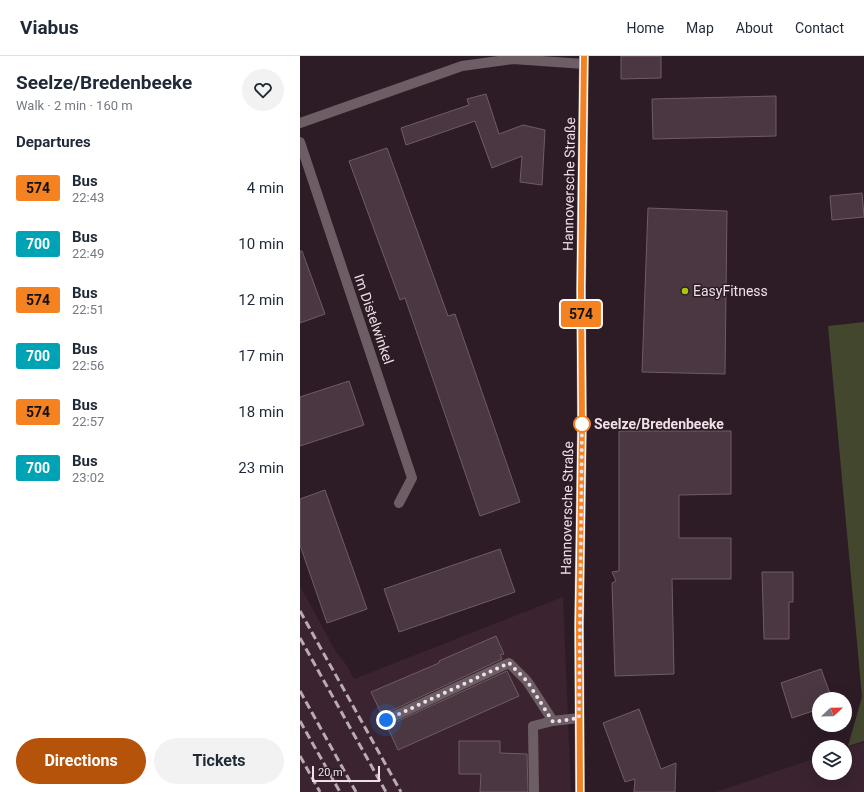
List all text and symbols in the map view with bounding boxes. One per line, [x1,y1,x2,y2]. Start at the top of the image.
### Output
text: Viabus [20,16,79,39]
text: Home [626,20,664,36]
text: Map [686,20,714,36]
text: About [736,20,773,36]
text: Contact [795,20,844,36]
button: heart [242,69,284,111]
text: Seelze/Bredenbeeke [16,71,192,94]
text: Walk · 2 min · 160 m [16,98,133,113]
street label: Hannoversche Straße [560,117,578,251]
text: Departures [16,133,91,151]
text: Bus [72,172,98,190]
text: 4 min [247,179,284,197]
text: 574 [26,180,50,196]
text: 22:43 [72,190,104,205]
text: Bus [72,228,98,246]
text: 10 min [238,235,284,253]
text: 700 [26,236,50,252]
text: 22:49 [72,246,104,261]
street label: Im Distelwinkel [351,272,397,366]
place label: EasyFitness [693,283,768,299]
text: Bus [72,284,98,302]
marker: EasyFitness [680,286,690,296]
text: 12 min [238,291,284,309]
text: 574 [26,292,50,308]
line badge: 574 [558,301,604,327]
text: 22:51 [72,302,104,317]
text: 574 [569,306,593,322]
text: Bus [72,340,98,358]
text: 17 min [238,347,284,365]
text: 700 [26,348,50,364]
text: 22:56 [72,358,104,373]
text: Bus [72,396,98,414]
text: 18 min [238,403,284,421]
text: 574 [26,404,50,420]
text: 22:57 [72,414,104,429]
marker: Seelze/Bredenbeeke [573,415,591,433]
place label: Seelze/Bredenbeeke [594,416,724,432]
street label: Hannoversche Straße [558,441,576,575]
text: Bus [72,452,98,470]
text: 23 min [238,459,284,477]
text: 700 [26,460,50,476]
text: 23:02 [72,470,104,485]
north arrow [812,692,852,732]
map controls [812,692,852,780]
your location [376,710,396,730]
button: Directions [16,738,146,784]
button: Tickets [154,738,284,784]
button: layers [812,740,852,780]
scale bar [312,764,380,783]
text: 20 m [318,766,343,779]

